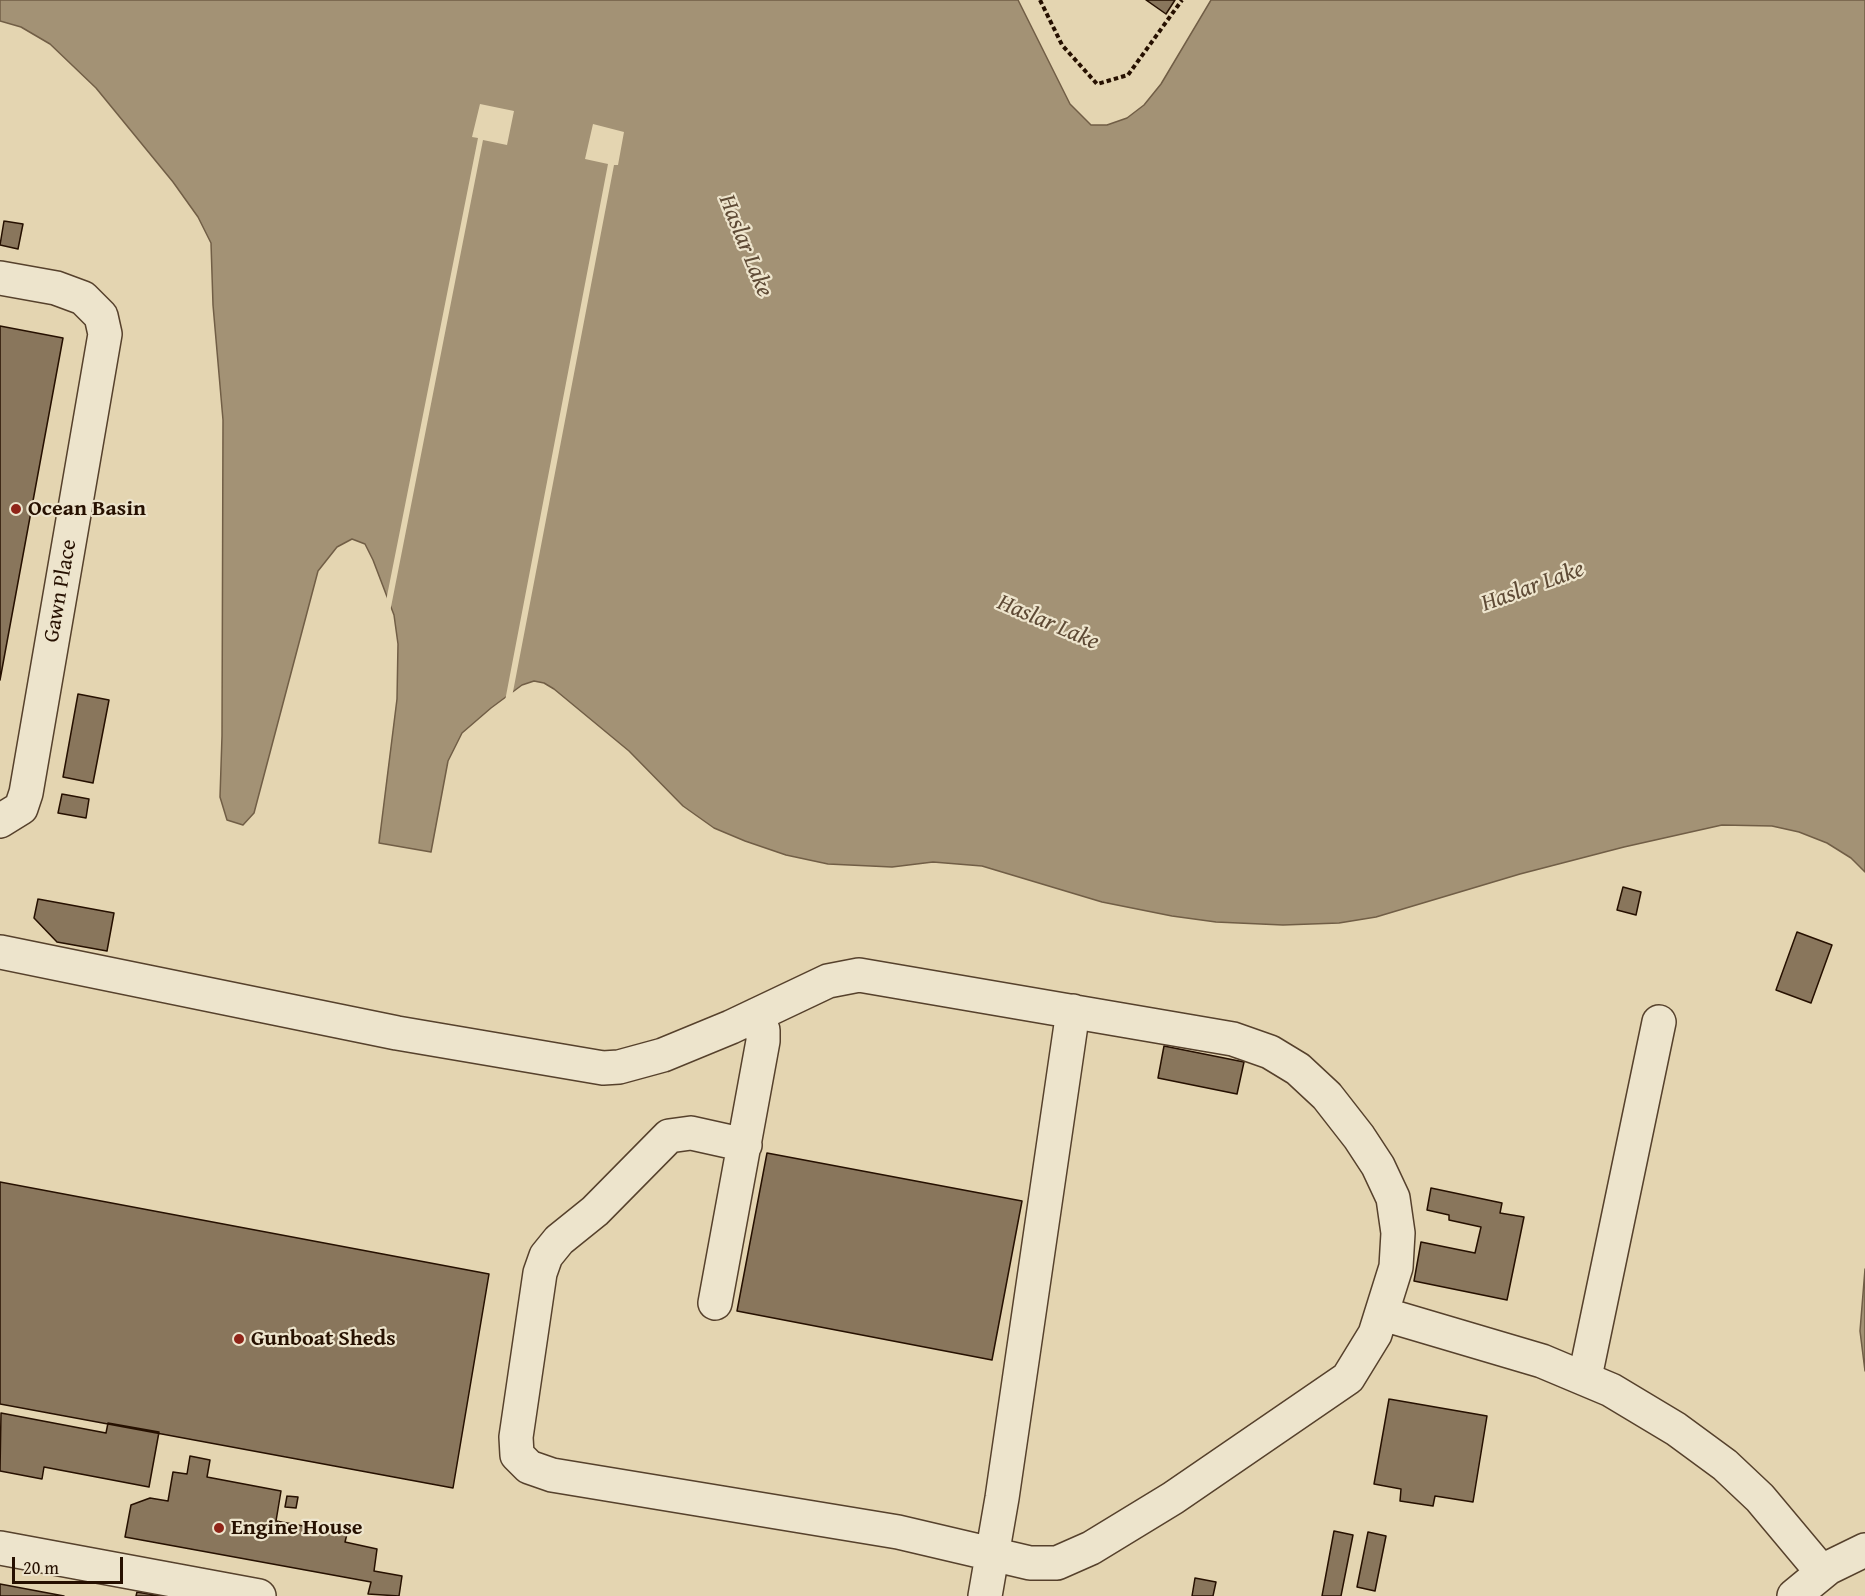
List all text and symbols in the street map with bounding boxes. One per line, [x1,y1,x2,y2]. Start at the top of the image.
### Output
water label: Haslar Lake [711,191,779,301]
place label: Ocean Basin [28,496,146,522]
marker: Ocean Basin [9,502,23,516]
street label: Gawn Place [39,537,83,645]
water label: Haslar Lake [1477,555,1589,619]
water label: Haslar Lake [993,589,1103,657]
place label: Gunboat Sheds [251,1326,396,1352]
marker: Gunboat Sheds [232,1332,246,1346]
place label: Engine House [231,1515,363,1541]
marker: Engine House [212,1521,226,1535]
scale bar [15,1545,126,1583]
text: 20 m [23,1554,59,1581]

